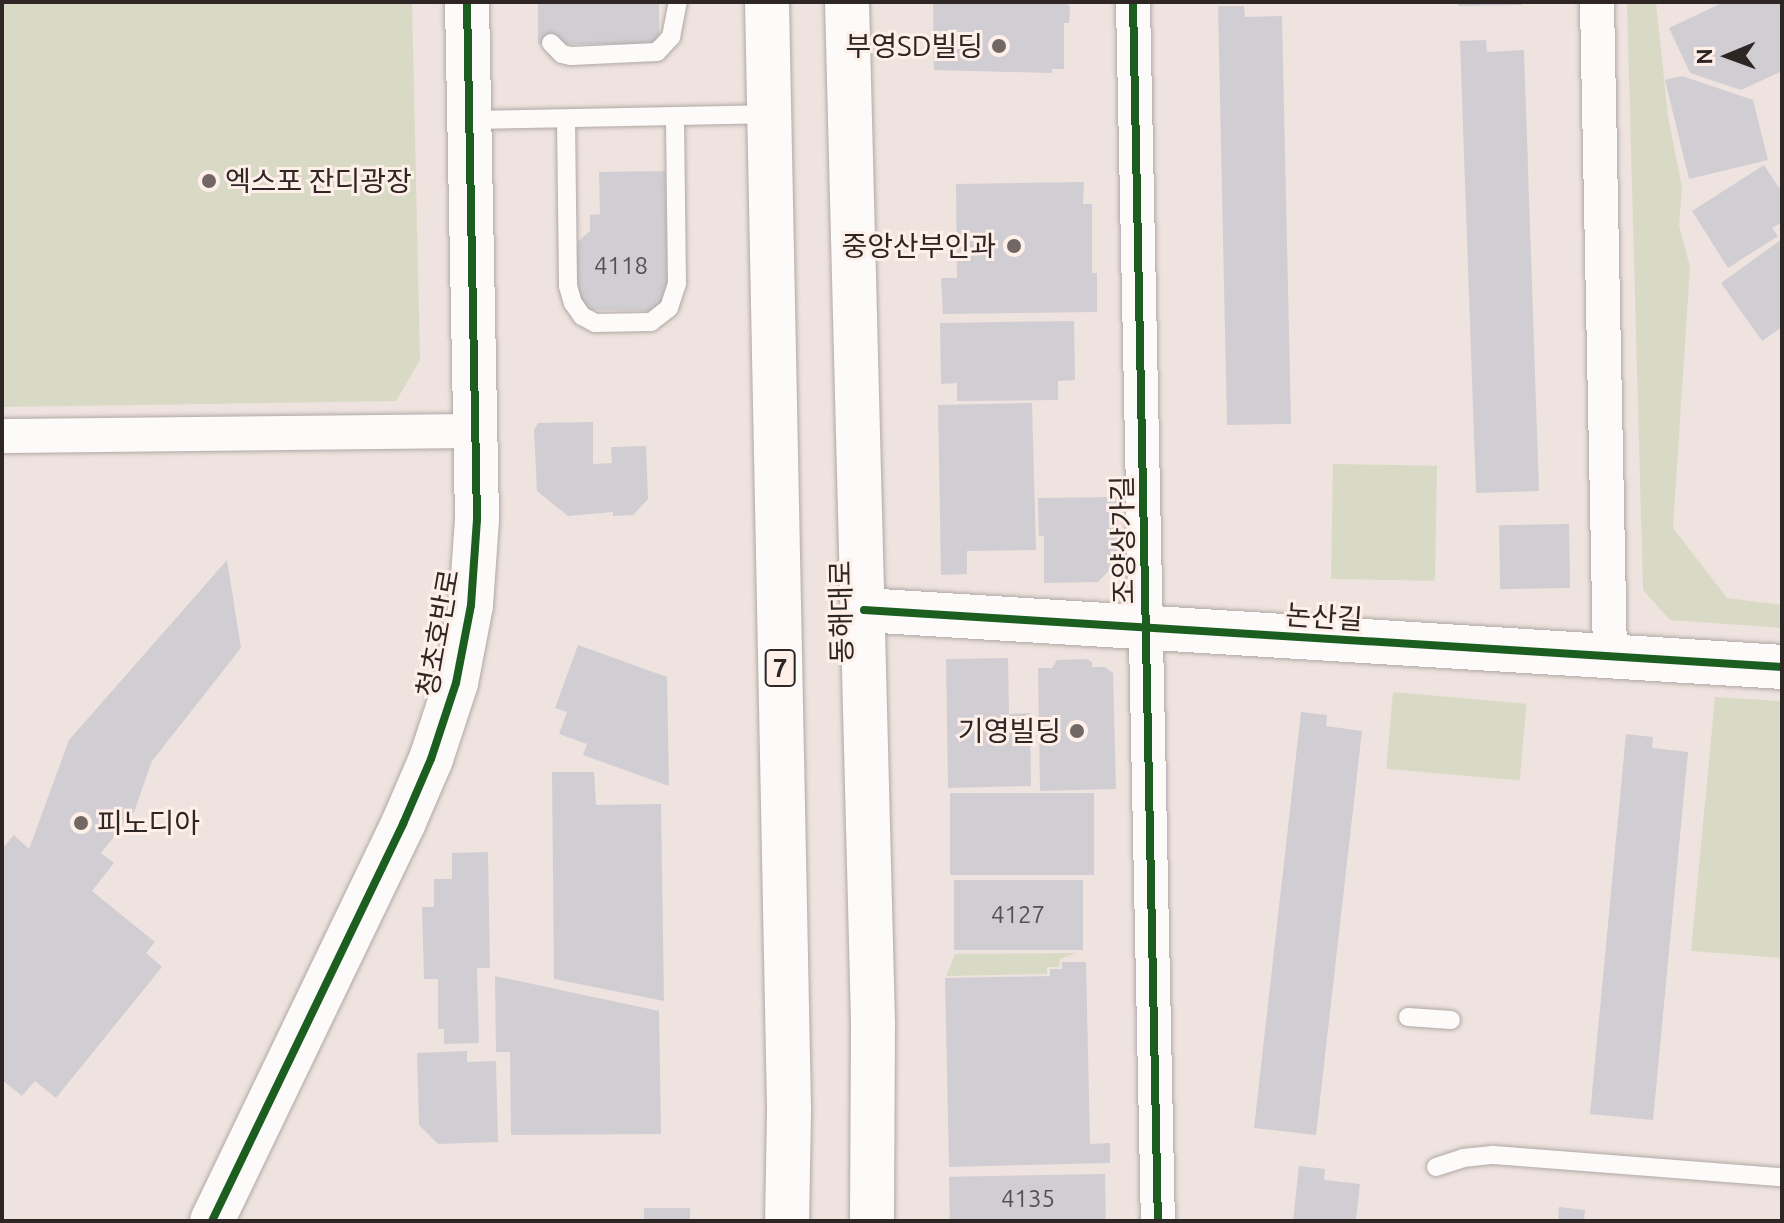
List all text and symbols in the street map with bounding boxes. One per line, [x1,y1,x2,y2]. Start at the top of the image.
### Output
north arrow [1688,16,1768,96]
place label: 부영SD빌딩 [846,29,983,63]
marker: 부영SD빌딩 [990,37,1008,55]
text: N [1691,48,1716,65]
place label: 엑스포 잔디광장 [225,164,412,198]
marker: 엑스포 잔디광장 [200,172,218,190]
place label: 중앙산부인과 [841,229,996,263]
marker: 중앙산부인과 [1003,235,1025,257]
house number: 4118 [594,252,648,280]
street label: 조양상가길 [1105,475,1141,605]
street label: 동해대로 [823,560,859,664]
street label: 청초호반로 [410,567,466,699]
street label: 논산길 [1284,598,1364,636]
road number: 7 [764,646,796,690]
place label: 기영빌딩 [958,714,1061,748]
marker: 기영빌딩 [1068,722,1086,740]
place label: 피노디아 [97,806,200,840]
marker: 피노디아 [72,814,90,832]
house number: 4127 [991,901,1045,929]
house number: 4135 [1001,1185,1055,1213]

